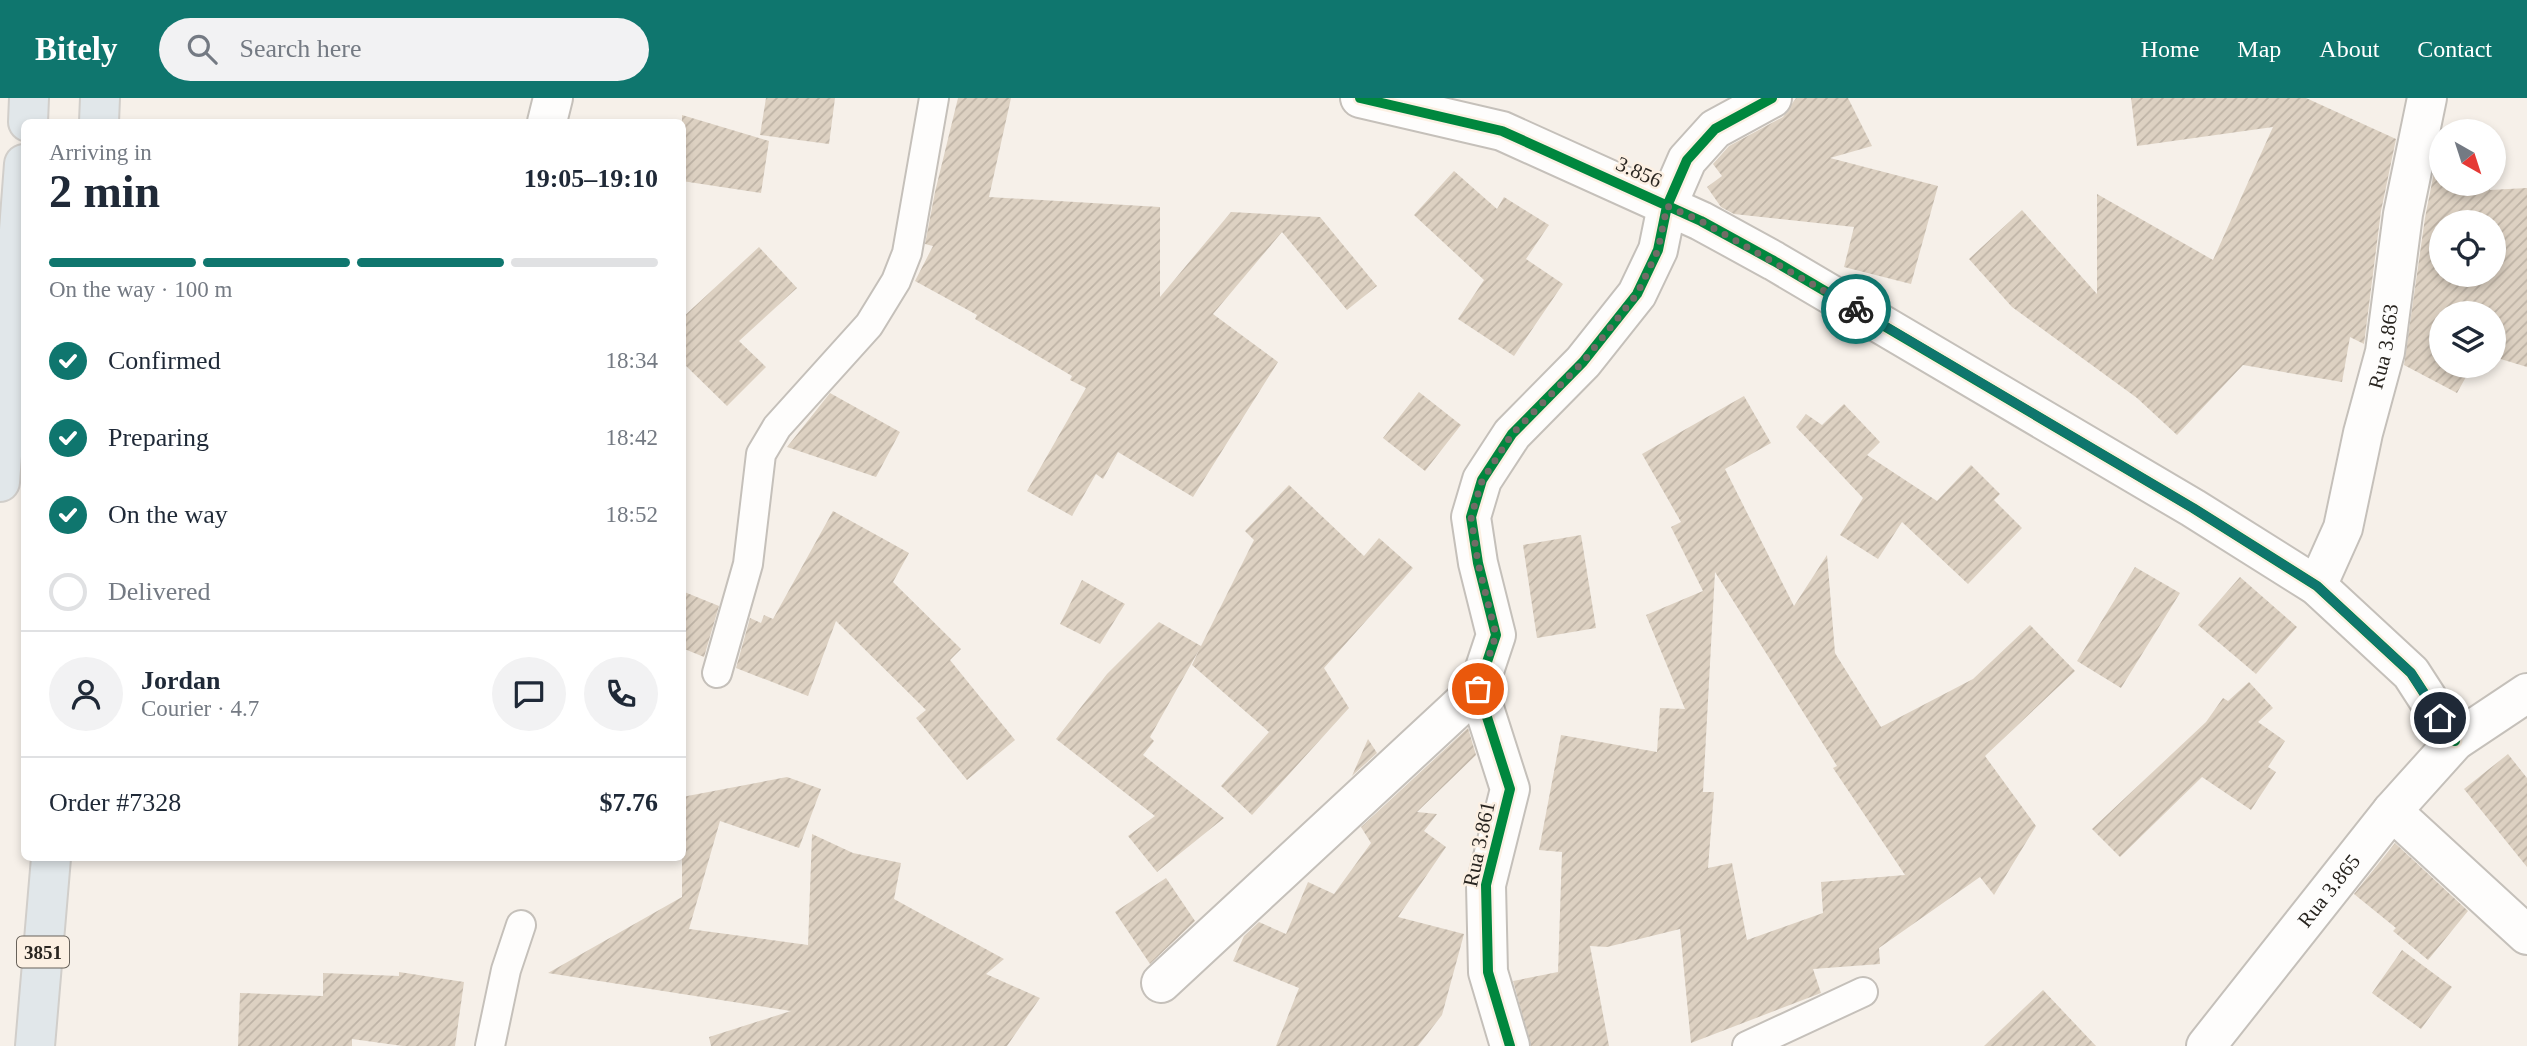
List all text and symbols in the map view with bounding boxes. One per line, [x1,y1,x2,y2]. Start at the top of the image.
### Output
search box [159,18,649,81]
icon: search [183,30,221,68]
text: Bitely [35,31,117,67]
text: Search here [239,34,361,63]
text: Home [2141,36,2199,62]
text: Map [2237,36,2281,62]
text: About [2319,36,2379,62]
text: Contact [2417,36,2492,62]
north arrow [2429,119,2506,196]
map controls [2429,119,2506,378]
text: Arriving in [49,140,152,165]
street label: 3.856 [1613,151,1665,193]
text: 19:05–19:10 [524,164,658,193]
text: 2 min [49,166,160,217]
button: locate [2429,210,2506,287]
courier [1821,274,1891,344]
text: On the way · 100 m [49,277,232,302]
icon: bike [1837,290,1875,328]
button: layers [2429,301,2506,378]
street label: Rua 3.863 [2364,302,2403,392]
icon: check [49,342,87,380]
text: Confirmed [108,346,221,375]
text: 18:34 [606,348,658,373]
icon: check [49,419,87,457]
text: Preparing [108,423,209,452]
text: 18:42 [606,425,658,450]
icon: check [49,496,87,534]
text: On the way [108,500,228,529]
text: 18:52 [606,502,658,527]
text: Delivered [108,577,211,606]
button: person [49,657,123,731]
button: chat [492,657,566,731]
button: phone [584,657,658,731]
pin [1448,659,1508,719]
text: Jordan [141,666,220,695]
icon: bag [1459,670,1497,708]
pin [2410,688,2470,748]
text: Courier · 4.7 [141,696,259,721]
icon: home [2421,699,2459,737]
text: Order #7328 [49,788,181,817]
text: $7.76 [600,788,658,817]
street label: Rua 3.861 [1458,799,1500,889]
street label: Rua 3.865 [2293,849,2365,932]
road number: 3851 [17,936,69,968]

